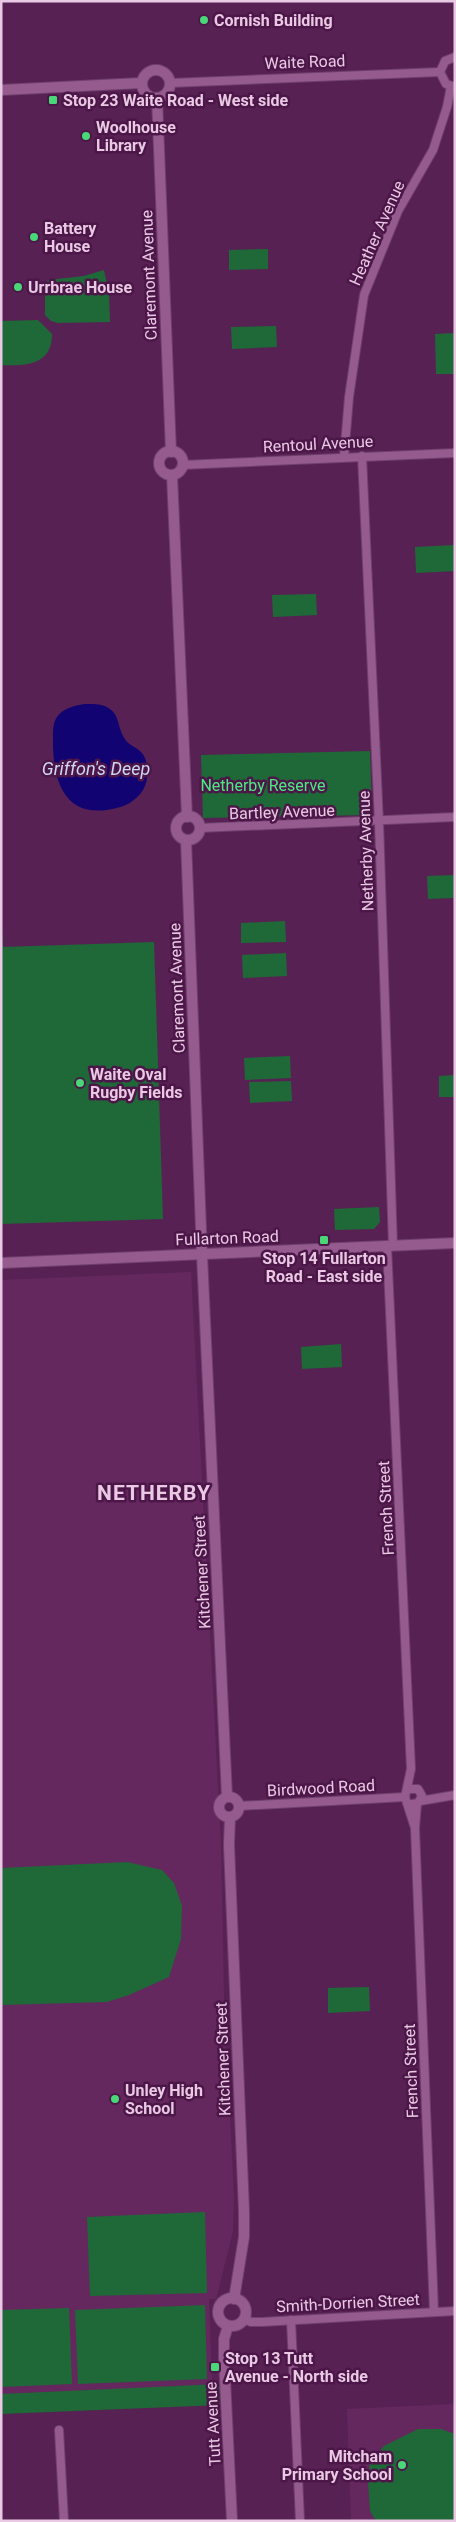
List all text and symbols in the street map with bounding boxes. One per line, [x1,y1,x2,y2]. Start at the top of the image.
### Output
place label: Cornish Building [214,11,333,30]
marker: Cornish Building [198,14,210,26]
street label: Waite Road [264,51,346,73]
place label: Stop 23 Waite Road - West side [63,91,289,110]
marker: Stop 23 Waite Road - West side [47,94,59,106]
place label: Woolhouse Library [96,118,176,155]
marker: Woolhouse Library [80,130,92,142]
street label: Heather Avenue [345,178,409,288]
street label: Claremont Avenue [137,210,161,340]
place label: Battery House [44,219,97,256]
marker: Battery House [28,231,40,243]
place label: Urrbrae House [28,278,133,297]
marker: Urrbrae House [12,281,24,293]
street label: Rentoul Avenue [262,432,374,456]
water label: Griffon's Deep [42,758,150,779]
park label: Netherby Reserve [200,776,326,795]
street label: Netherby Avenue [354,790,378,912]
street label: Bartley Avenue [229,801,335,823]
street label: Claremont Avenue [165,923,189,1053]
place label: Waite Oval Rugby Fields [90,1065,182,1102]
marker: Waite Oval Rugby Fields [74,1077,86,1089]
street label: Fullarton Road [175,1227,279,1249]
marker: Stop 14 Fullarton Road - East side [318,1234,330,1246]
place label: Stop 14 Fullarton Road - East side [262,1249,386,1286]
street label: French Street [374,1460,398,1556]
district label: NETHERBY [97,1481,211,1505]
street label: Kitchener Street [190,1515,214,1629]
street label: Birdwood Road [267,1776,375,1800]
street label: Kitchener Street [212,2002,234,2116]
street label: French Street [400,2023,422,2119]
place label: Unley High School [125,2081,203,2118]
marker: Unley High School [109,2093,121,2105]
street label: Smith-Dorrien Street [276,2290,420,2316]
place label: Stop 13 Tutt Avenue - North side [225,2349,368,2386]
marker: Stop 13 Tutt Avenue - North side [209,2361,221,2373]
street label: Tutt Avenue [201,2381,225,2467]
place label: Mitcham Primary School [282,2447,392,2484]
marker: Mitcham Primary School [396,2459,408,2471]

